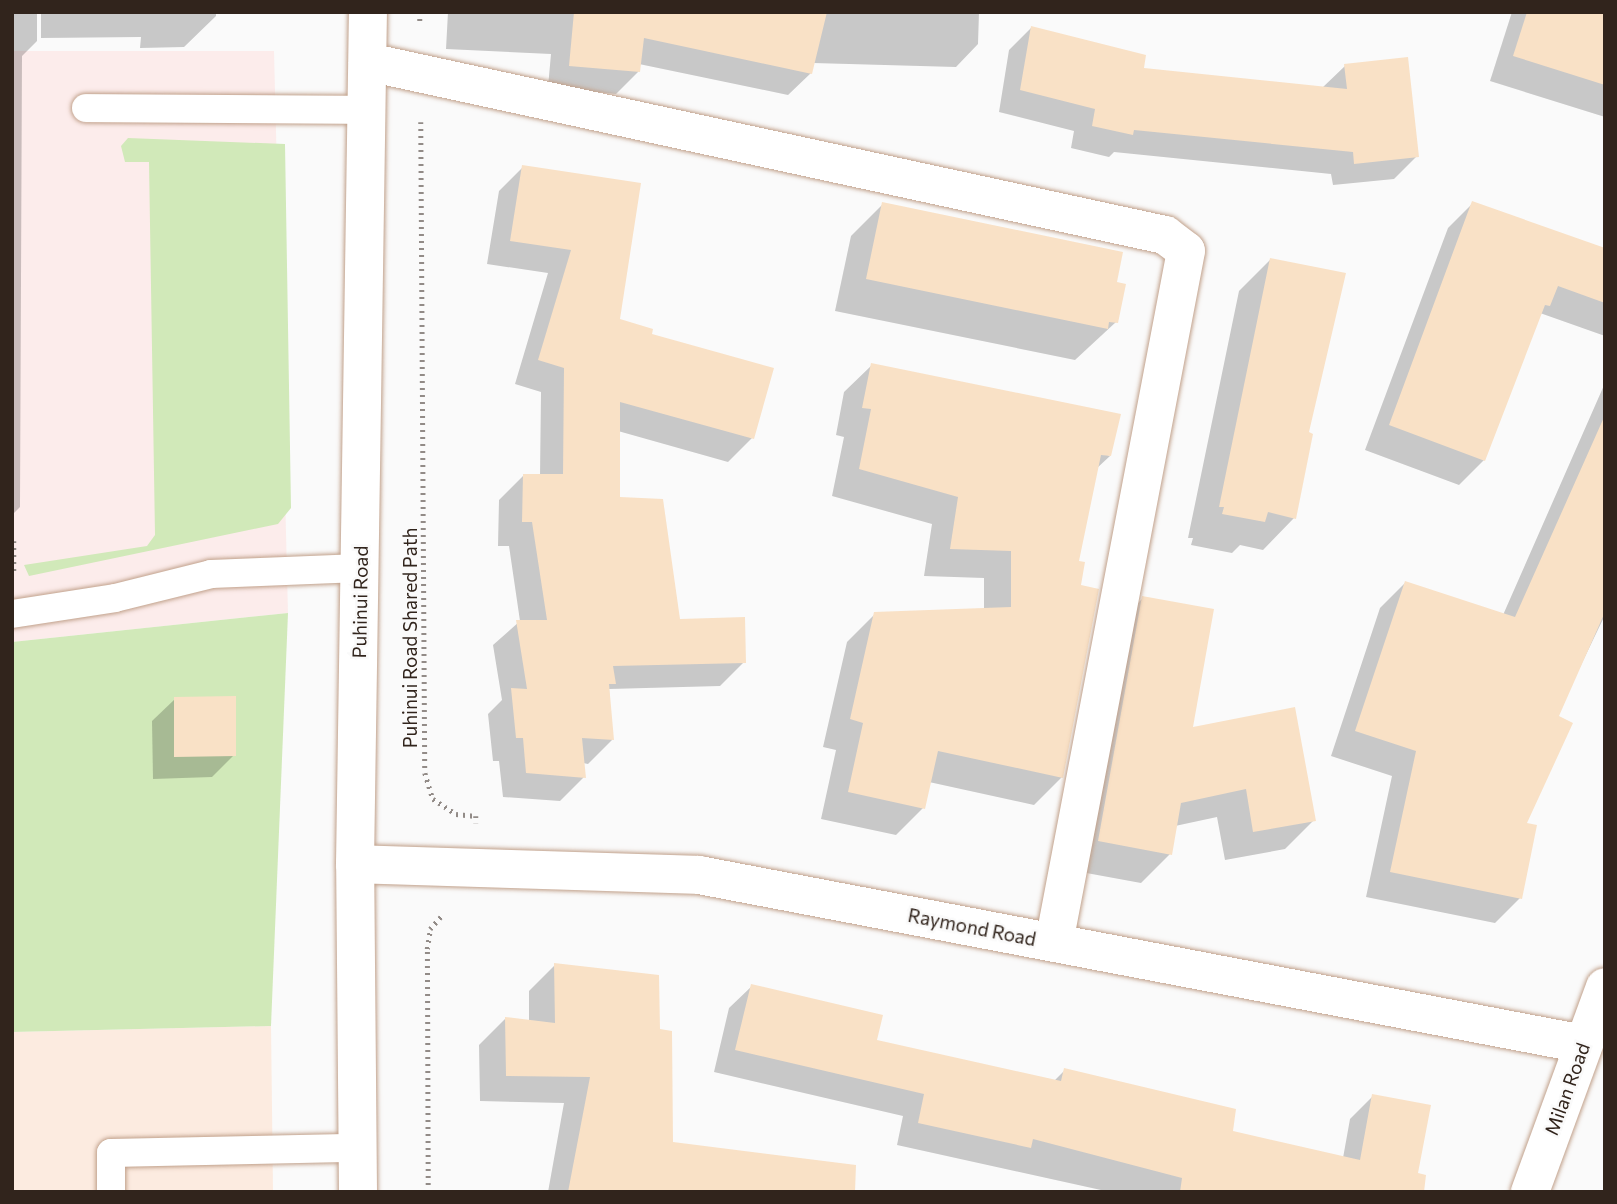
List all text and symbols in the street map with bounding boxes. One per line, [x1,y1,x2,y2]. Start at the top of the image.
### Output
street label: Puhinui Road Shared Path [399,528,421,748]
street label: Puhinui Road [348,545,372,659]
street label: Raymond Road [906,903,1038,951]
street label: Milan Road [1540,1040,1594,1138]

